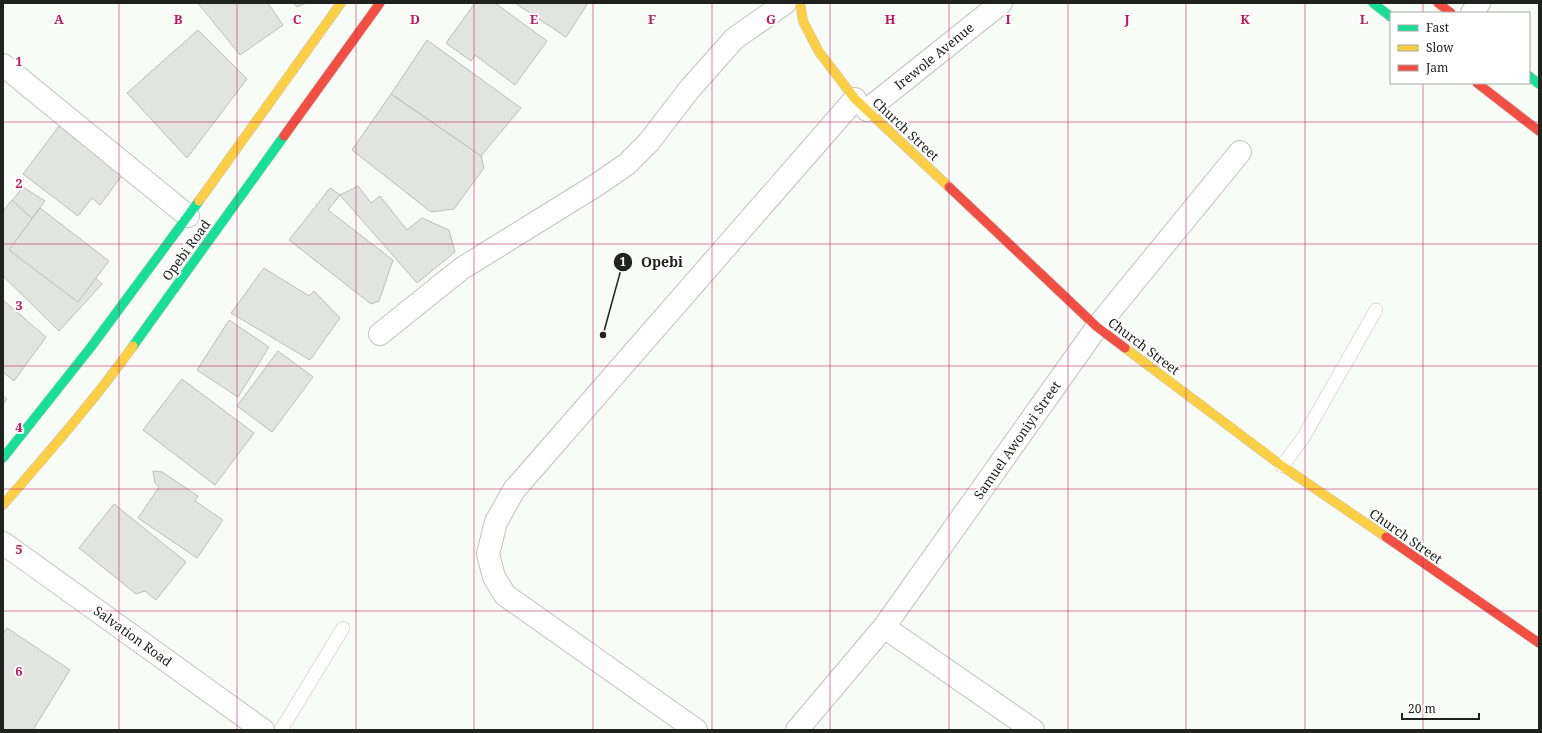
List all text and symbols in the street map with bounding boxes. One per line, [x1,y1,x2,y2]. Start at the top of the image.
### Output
text: A [54,10,64,28]
text: B [174,10,183,28]
text: C [293,10,302,28]
text: D [410,10,420,28]
text: E [530,10,539,28]
text: F [648,10,656,28]
text: G [766,10,776,28]
text: H [885,10,896,28]
text: I [1005,10,1011,28]
text: J [1123,10,1130,28]
text: K [1240,10,1250,28]
text: L [1360,10,1369,28]
legend [1390,12,1530,84]
street label: Irewole Avenue [890,18,978,94]
text: Fast [1426,19,1449,36]
text: Slow [1426,39,1454,56]
text: 1 [15,52,23,70]
text: Jam [1425,59,1448,76]
street label: Church Street [869,93,943,165]
text: 2 [15,174,23,192]
street label: Opebi Road [158,216,214,284]
callout: Opebi [613,249,691,275]
text: Opebi [641,252,683,271]
text: 1 [620,253,627,270]
text: 3 [15,296,23,314]
street label: Church Street [1105,313,1184,379]
street label: Samuel Awoniyi Street [969,377,1065,503]
text: 4 [15,418,23,436]
street label: Church Street [1366,504,1446,568]
text: 5 [15,540,23,558]
street label: Salvation Road [90,602,176,671]
text: 6 [15,662,23,680]
scale bar [1402,695,1479,721]
text: 20 m [1408,700,1436,717]

